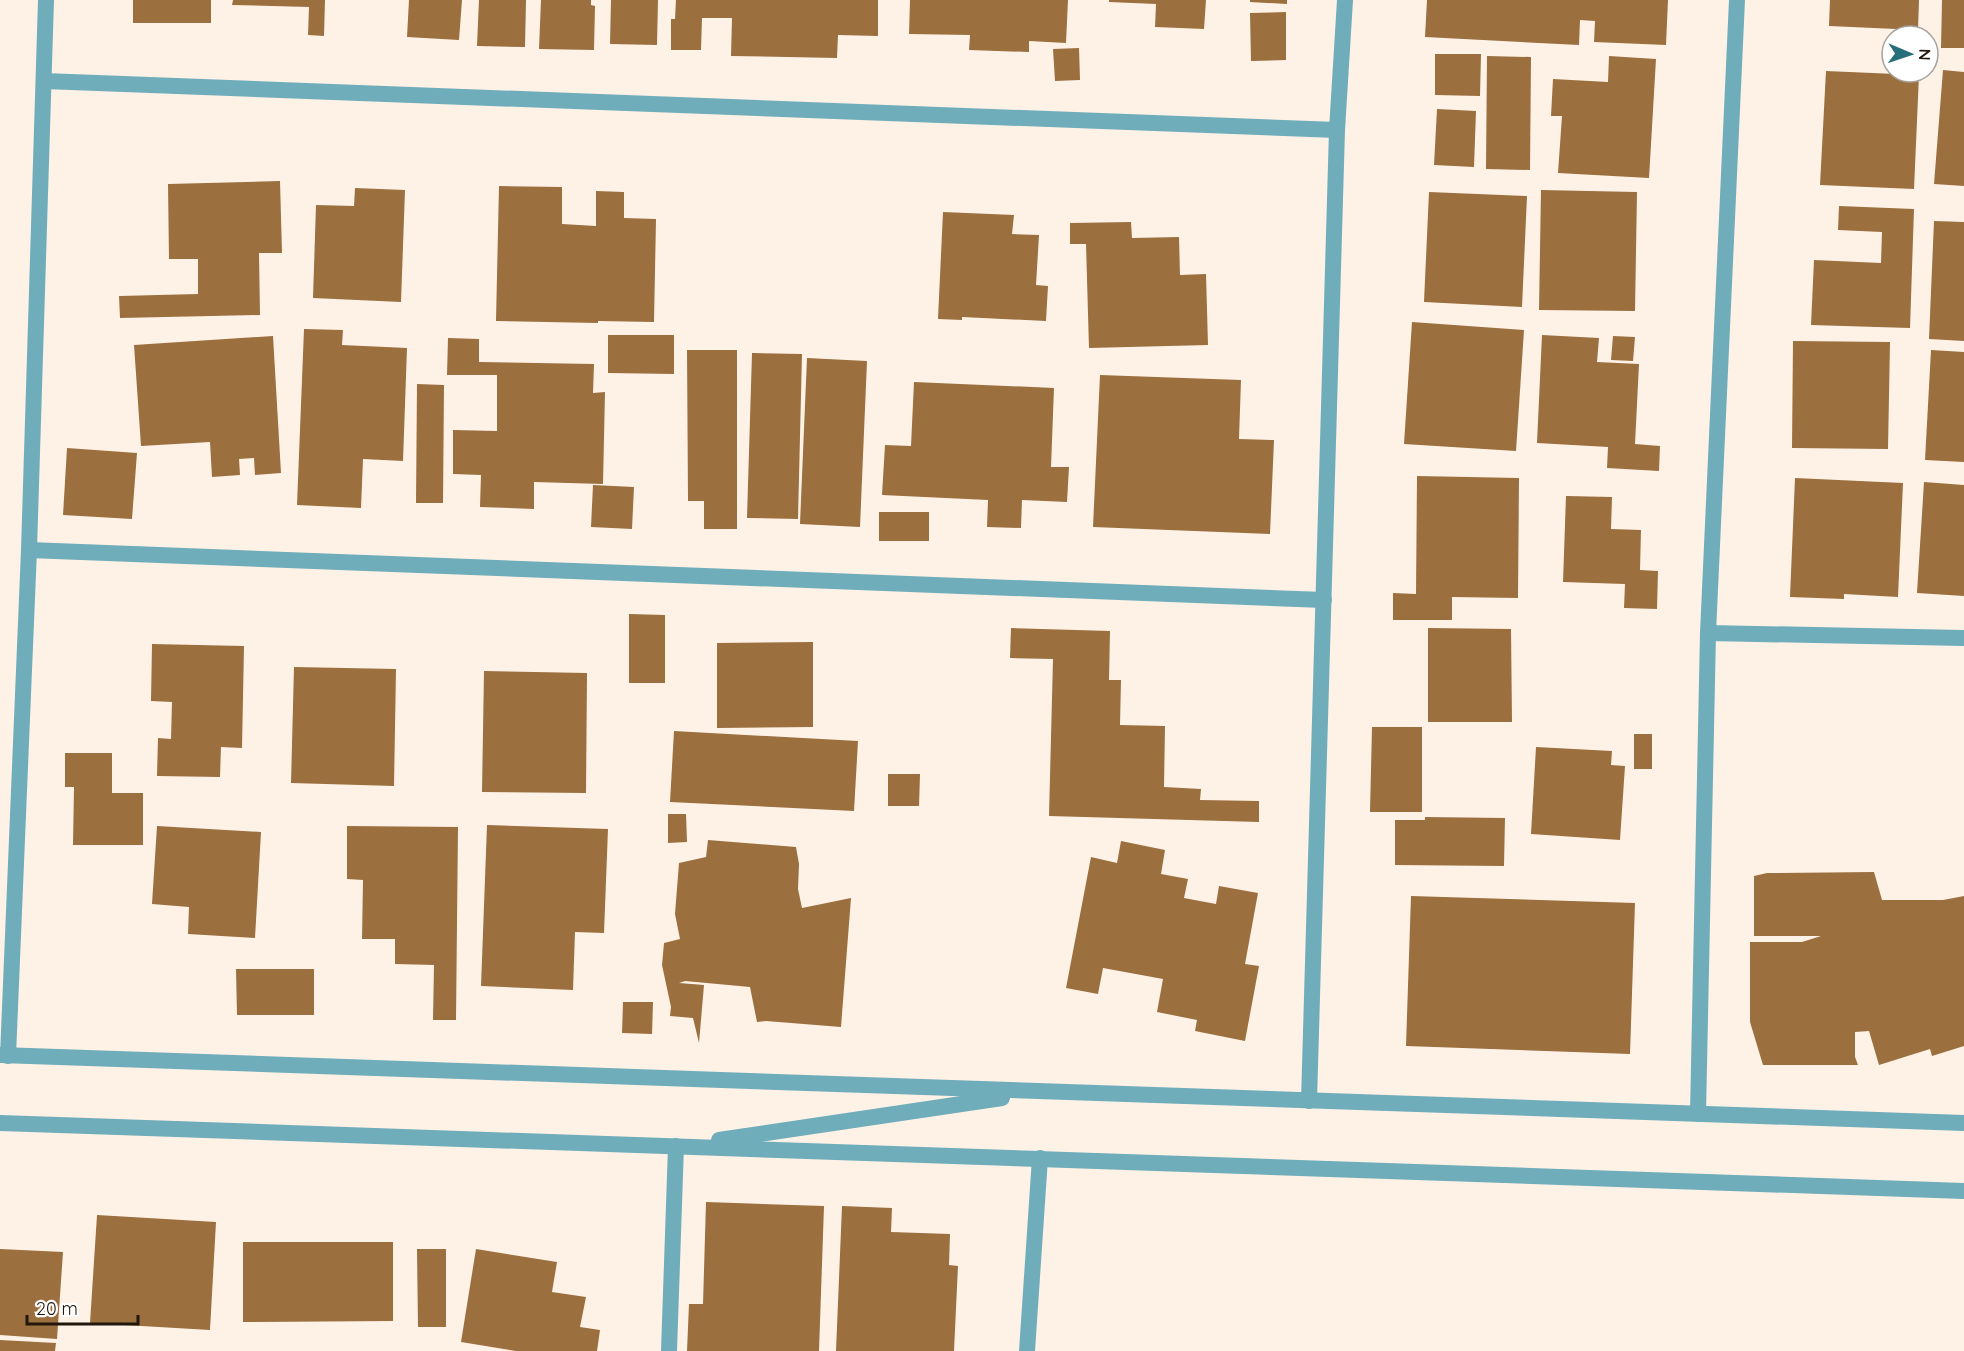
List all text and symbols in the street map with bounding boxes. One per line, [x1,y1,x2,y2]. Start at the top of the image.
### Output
north arrow [1880,24,1940,84]
text: N [1915,48,1935,61]
scale bar [27,1288,138,1326]
text: 20 m [36,1297,78,1320]

